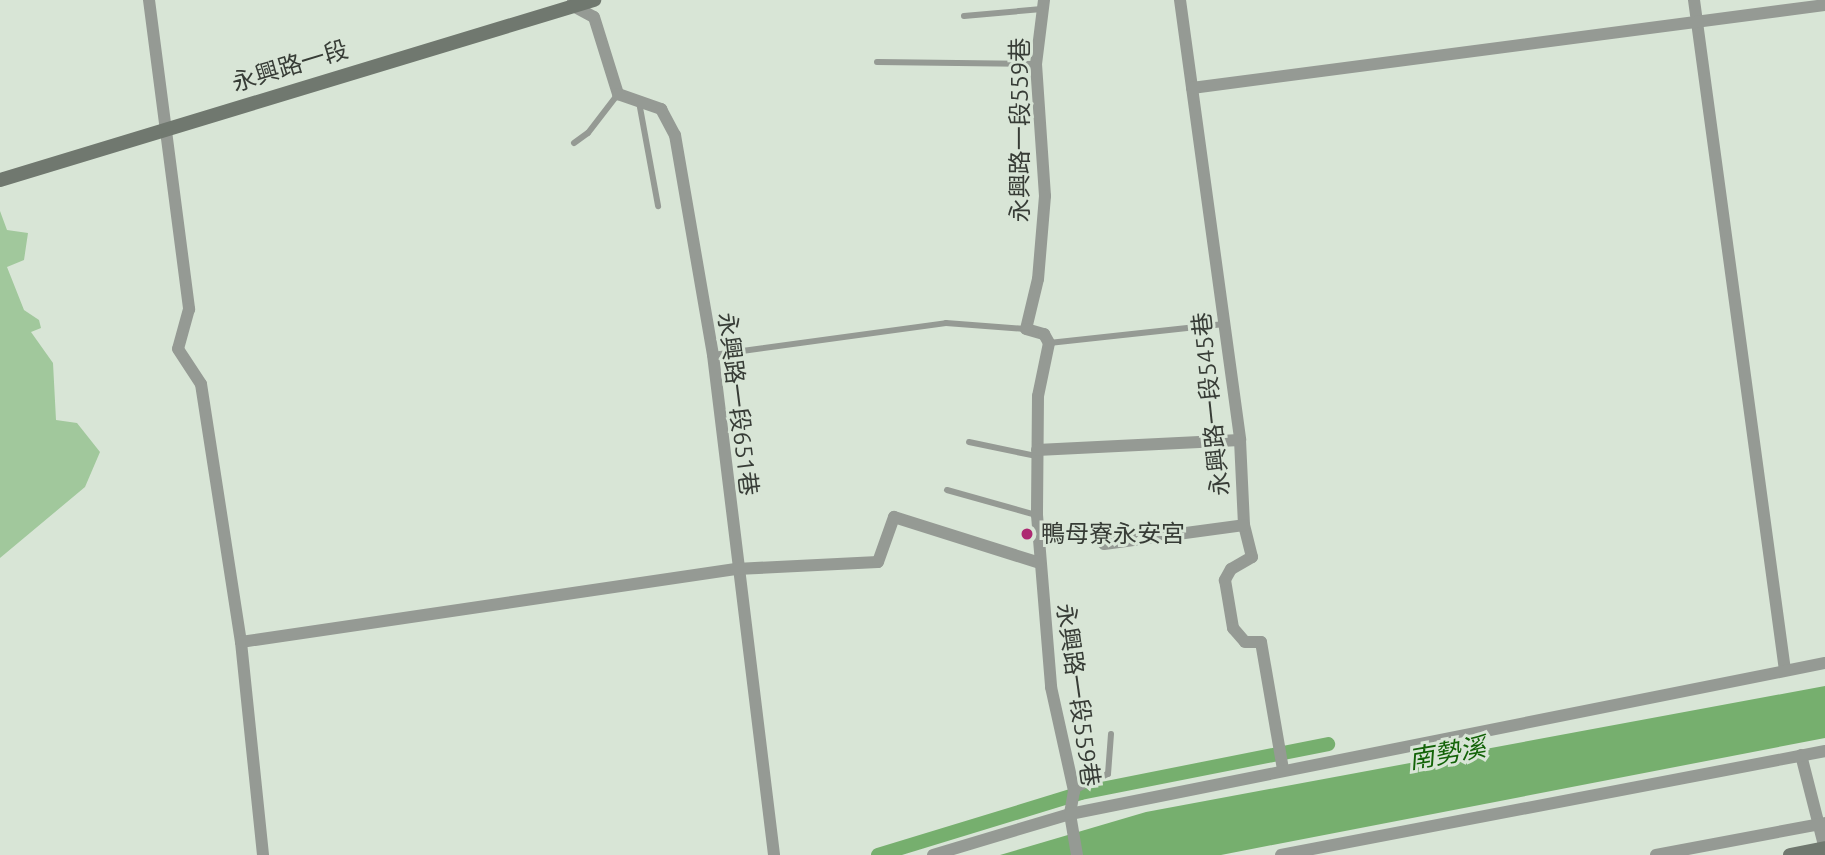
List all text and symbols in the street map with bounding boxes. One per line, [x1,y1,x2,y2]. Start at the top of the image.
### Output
street label: 永興路一段 [228,35,352,97]
street label: 永興路一段559巷 [1006,38,1034,222]
street label: 永興路一段651巷 [712,311,764,497]
street label: 永興路一段545巷 [1187,311,1235,497]
place label: 鴨母寮永安宮 [1041,520,1185,548]
marker: 鴨母寮永安宮 [1019,526,1035,542]
street label: 永興路一段559巷 [1051,602,1105,788]
water label: 南勢溪 [1406,731,1488,775]

